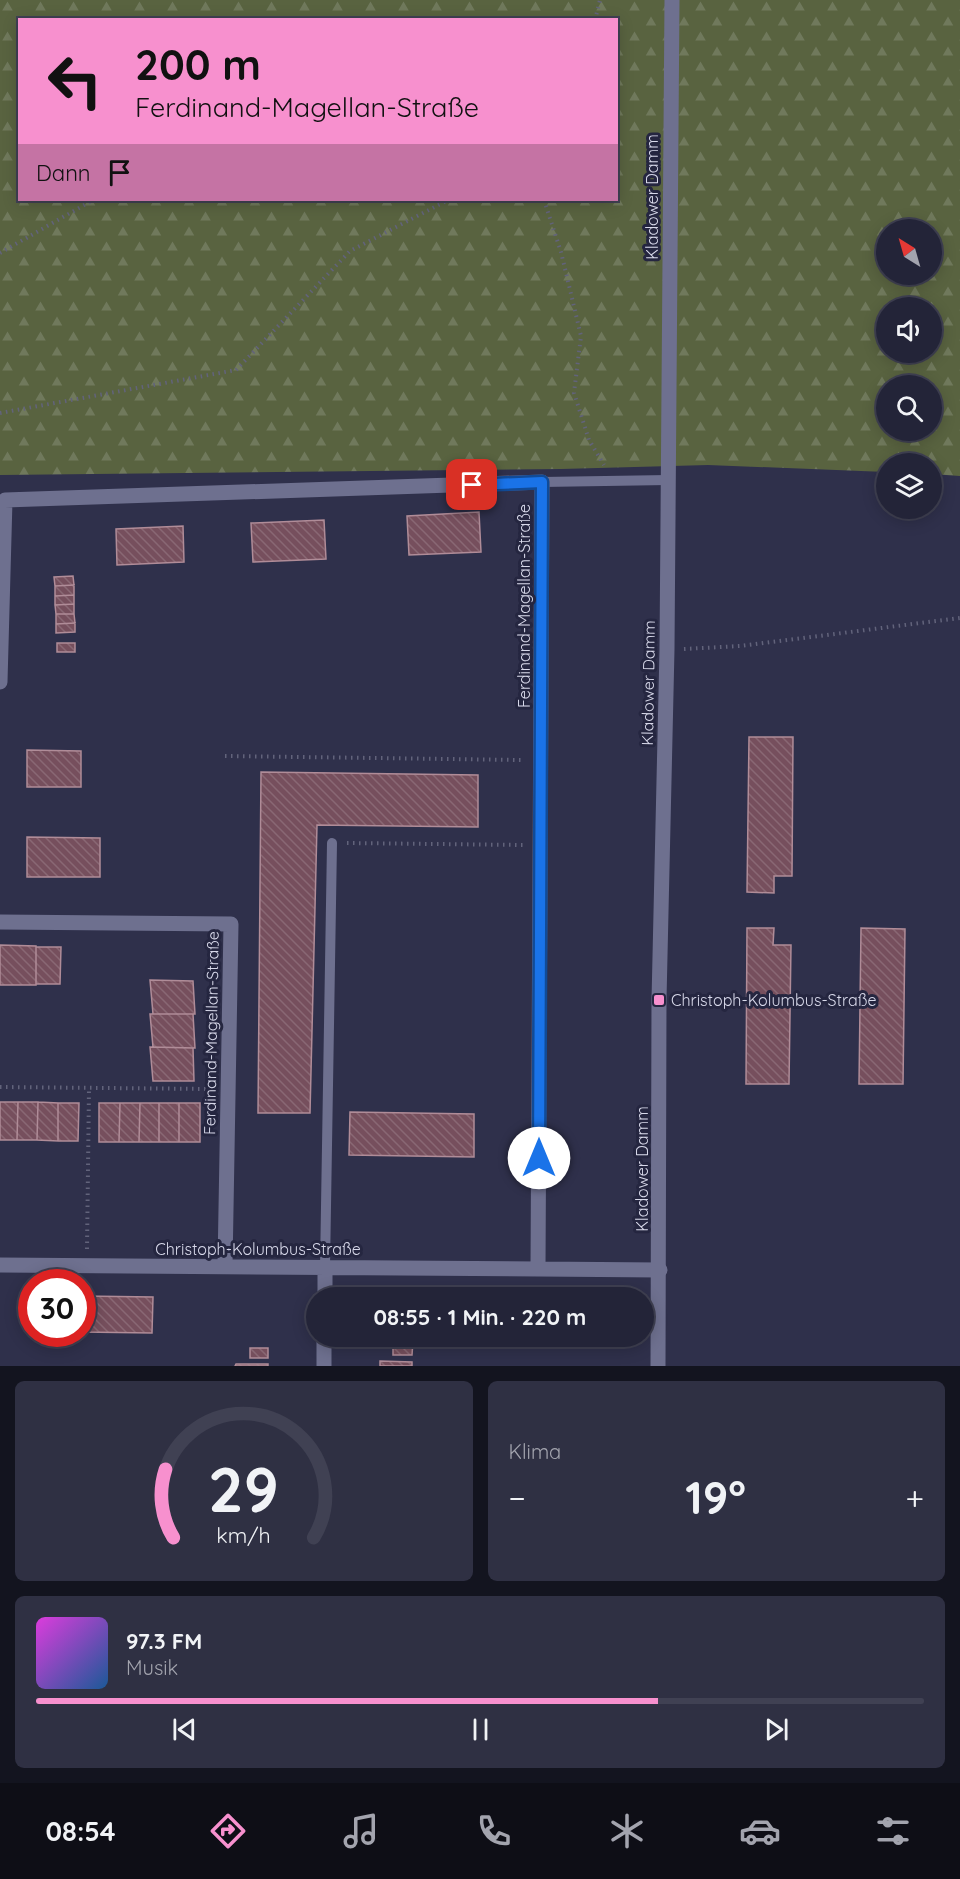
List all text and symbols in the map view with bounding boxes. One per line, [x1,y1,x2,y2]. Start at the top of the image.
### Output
text: 200 m [135,38,261,91]
icon: left [36,42,114,120]
text: Ferdinand-Magellan-Straße [135,90,479,124]
street label: Kladower Damm [642,134,662,260]
icon: arrive [103,156,136,189]
text: Dann [36,159,91,187]
north arrow [876,219,942,285]
map controls [876,219,942,519]
button: sound [876,297,942,363]
button: search [876,375,942,441]
button: layers [876,453,942,519]
pin [446,459,497,510]
icon: arrive [455,468,488,501]
street label: Ferdinand-Magellan-Straße [514,504,534,708]
street label: Kladower Damm [637,620,659,746]
street label: Ferdinand-Magellan-Straße [199,931,223,1135]
place label: Christoph-Kolumbus-Straße [671,990,876,1010]
marker: Christoph-Kolumbus-Straße [652,993,666,1007]
street label: Kladower Damm [632,1106,652,1232]
position arrow [507,1126,571,1190]
street label: Christoph-Kolumbus-Straße [155,1239,361,1259]
speed limit sign: 30 [18,1269,96,1347]
text: 08:55 · 1 Min. · 220 m [374,1303,586,1331]
text: Klima [509,1439,561,1464]
text: 29 [208,1450,279,1528]
text: 19° [685,1469,746,1525]
text: − [509,1477,526,1518]
text: + [905,1477,924,1518]
text: km/h [217,1522,271,1548]
text: 97.3 FM [126,1627,202,1655]
text: Musik [126,1655,178,1680]
icon: previous [168,1713,201,1746]
icon: pause [464,1713,497,1746]
icon: next [760,1713,793,1746]
icon: directions [207,1810,249,1852]
icon: music [340,1810,382,1852]
icon: phone [473,1810,515,1852]
icon: climate [606,1810,648,1852]
icon: car [739,1810,781,1852]
icon: filters [872,1810,914,1852]
text: 08:54 [46,1814,116,1848]

